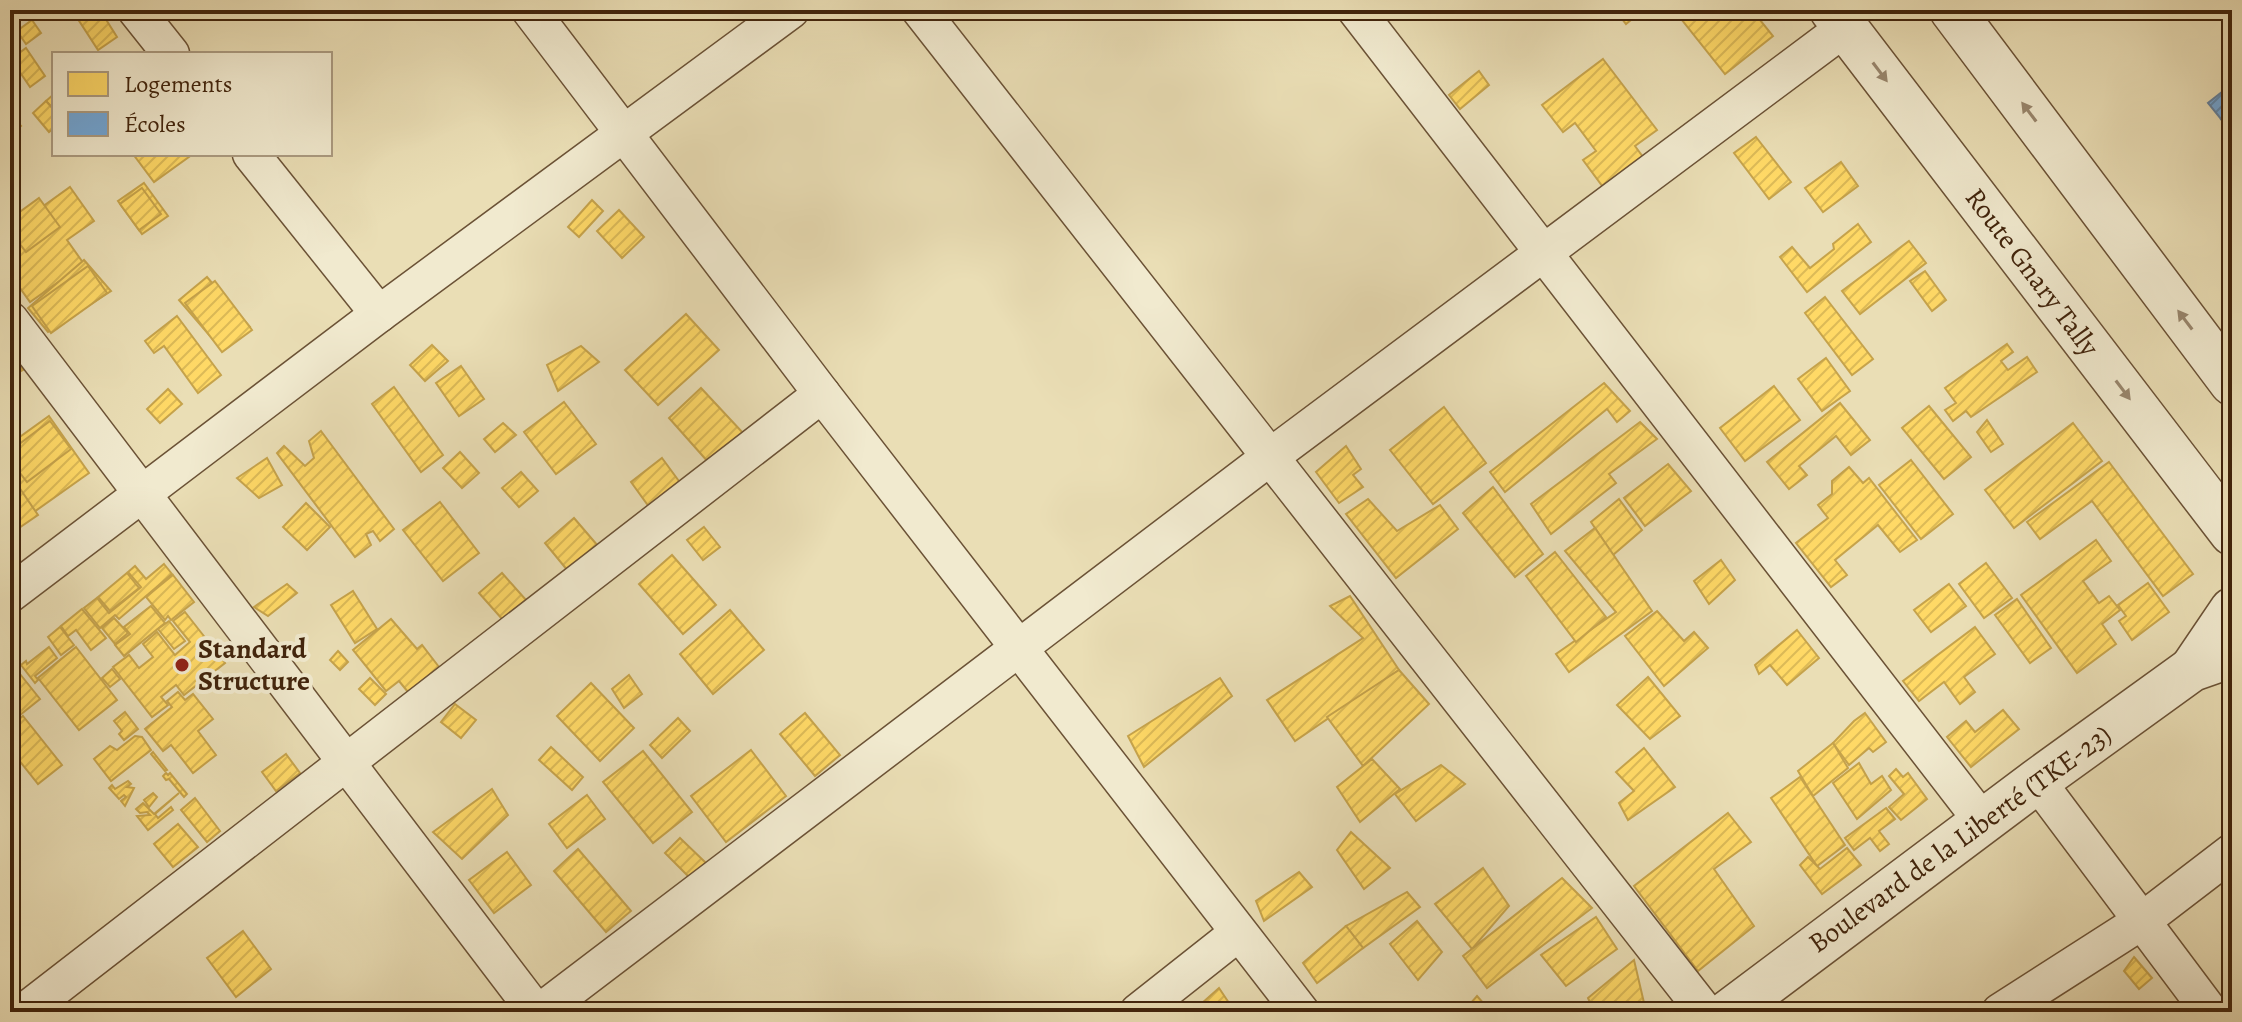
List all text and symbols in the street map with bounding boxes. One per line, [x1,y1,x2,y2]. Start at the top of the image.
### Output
legend [52,52,332,156]
one-way arrow [1871,62,1887,82]
text: Logements [124,68,232,100]
one-way arrow [2022,102,2037,123]
text: Écoles [124,108,186,140]
street label: Route Gnary Tally [1956,180,2108,364]
one-way arrow [2178,310,2194,330]
one-way arrow [2114,380,2130,400]
place label: Standard Structure [198,630,310,700]
marker: Standard Structure [173,656,191,674]
street label: Boulevard de la Liberté (TKE-23) [1801,716,2119,962]

